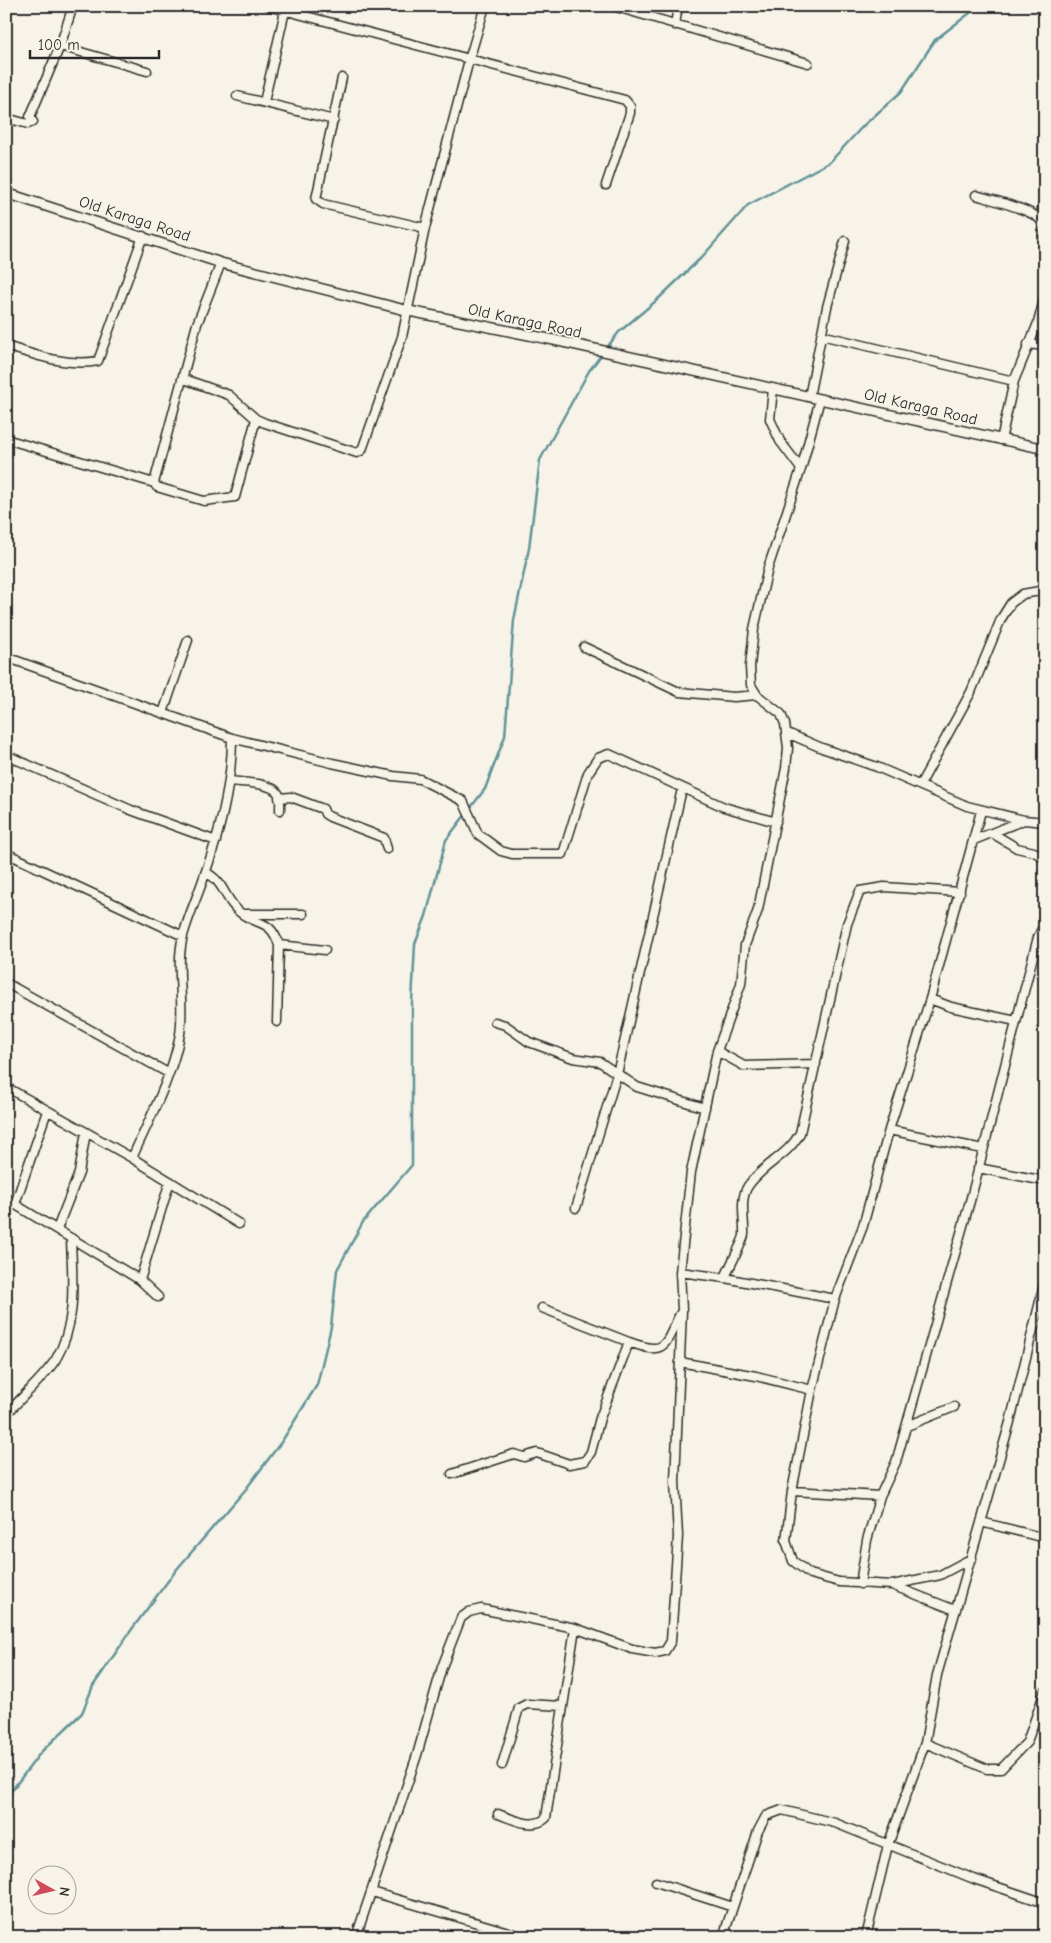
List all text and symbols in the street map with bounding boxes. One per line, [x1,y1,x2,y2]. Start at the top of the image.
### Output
scale bar [30,28,159,60]
text: 100 m [38,36,80,54]
street label: Old Karaga Road [77,193,193,245]
street label: Old Karaga Road [466,300,583,342]
street label: Old Karaga Road [862,385,979,429]
north arrow [28,1866,78,1916]
text: N [55,1886,73,1897]

